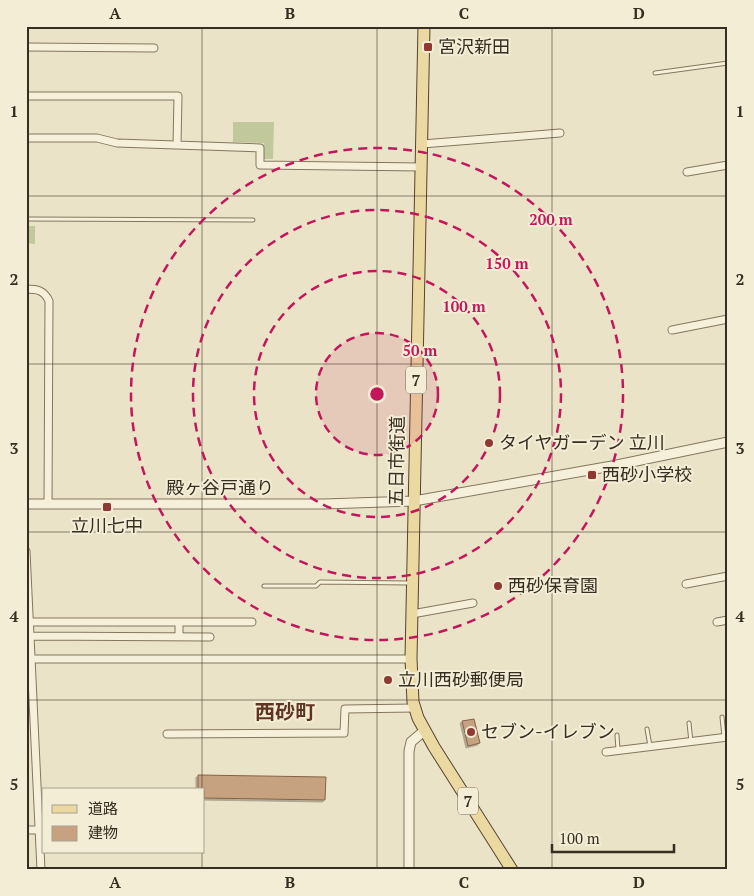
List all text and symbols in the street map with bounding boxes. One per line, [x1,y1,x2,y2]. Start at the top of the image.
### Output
text: A [109,2,121,24]
text: B [285,2,295,24]
text: C [459,2,469,24]
text: D [633,2,645,24]
place label: 宮沢新田 [438,34,510,58]
marker: 宮沢新田 [422,41,434,53]
text: 1 [9,100,19,122]
text: 1 [735,100,745,122]
text: 200 m [529,209,573,229]
text: 150 m [485,253,529,273]
text: 2 [9,268,19,290]
text: 2 [735,268,745,290]
text: 100 m [442,296,486,316]
text: 50 m [403,340,438,360]
road number: 7 [406,366,426,394]
centre of rings [368,385,386,403]
street label: 五日市街道 [383,416,409,506]
place label: タイヤガーデン 立川 [499,430,665,454]
text: 3 [9,437,19,459]
marker: タイヤガーデン 立川 [483,437,495,449]
text: 3 [735,437,745,459]
place label: 西砂小学校 [602,462,692,486]
marker: 西砂小学校 [586,469,598,481]
street label: 殿ヶ谷戸通り [166,475,274,499]
marker: 立川七中 [101,501,113,513]
place label: 立川七中 [71,513,143,537]
place label: 西砂保育園 [508,573,598,597]
marker: 西砂保育園 [492,580,504,592]
text: 4 [9,605,19,627]
text: 4 [735,605,745,627]
place label: 立川西砂郵便局 [398,667,524,691]
marker: 立川西砂郵便局 [382,674,394,686]
district label: 西砂町 [255,698,315,725]
place label: セブン-イレブン [481,719,615,743]
marker: セブン-イレブン [465,726,477,738]
text: 5 [9,773,19,795]
text: 5 [735,773,745,795]
legend [42,788,205,854]
road number: 7 [458,788,478,814]
text: 道路 [88,798,118,818]
scale bar [552,821,674,853]
text: 建物 [88,822,118,842]
text: 100 m [559,828,600,848]
text: A [109,871,121,893]
text: B [285,871,295,893]
text: C [459,871,469,893]
text: D [633,871,645,893]

